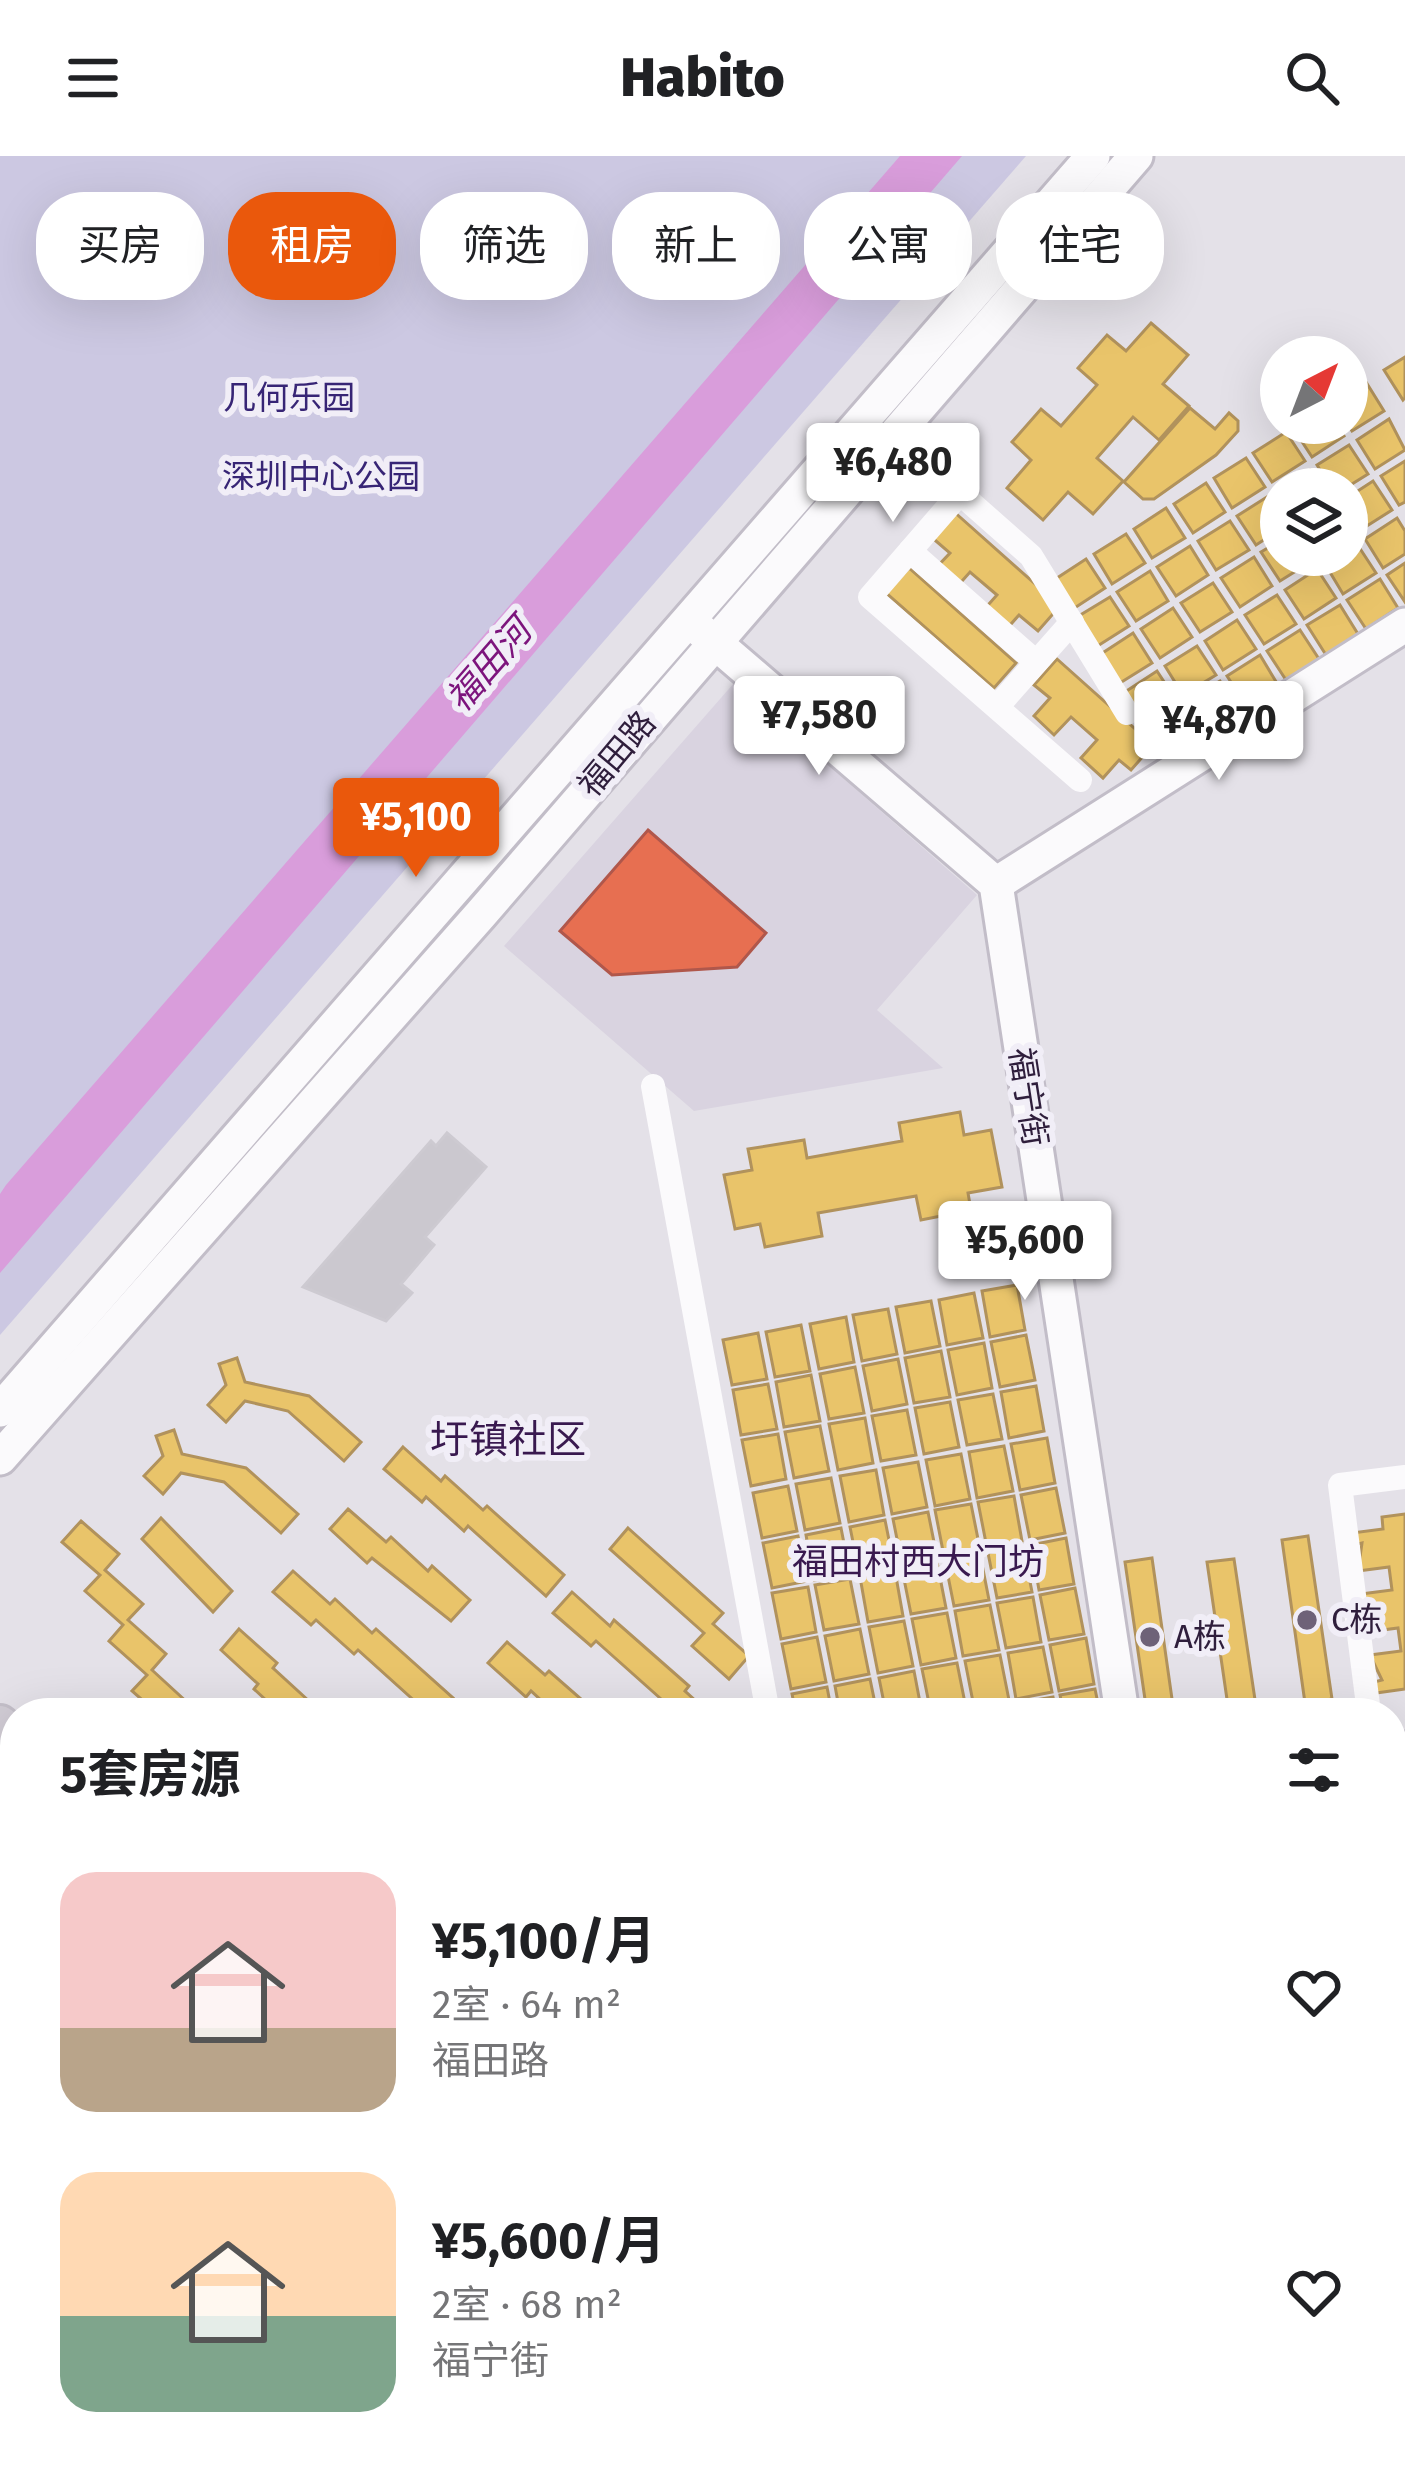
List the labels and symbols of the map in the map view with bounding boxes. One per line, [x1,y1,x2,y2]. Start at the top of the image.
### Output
north arrow [1260,336,1368,444]
park label: 几何乐园 [223,378,355,418]
pin: ¥6,480 [795,423,991,525]
park label: 深圳中心公园 [222,457,420,497]
water label: 福田河 [437,605,545,720]
pin: ¥7,580 [721,676,917,778]
pin: ¥4,870 [1121,681,1317,783]
street label: 福田路 [570,703,664,805]
pin: ¥5,100 [318,778,514,880]
street label: 福宁街 [1001,1045,1055,1149]
pin: ¥5,600 [927,1201,1123,1303]
district label: 圩镇社区 [430,1417,586,1463]
district label: 福田村西大门坊 [792,1540,1044,1584]
place label: C栋 [1331,1600,1382,1640]
marker: C栋 [1294,1607,1320,1633]
place label: A栋 [1174,1617,1226,1657]
marker: A栋 [1137,1624,1163,1650]

